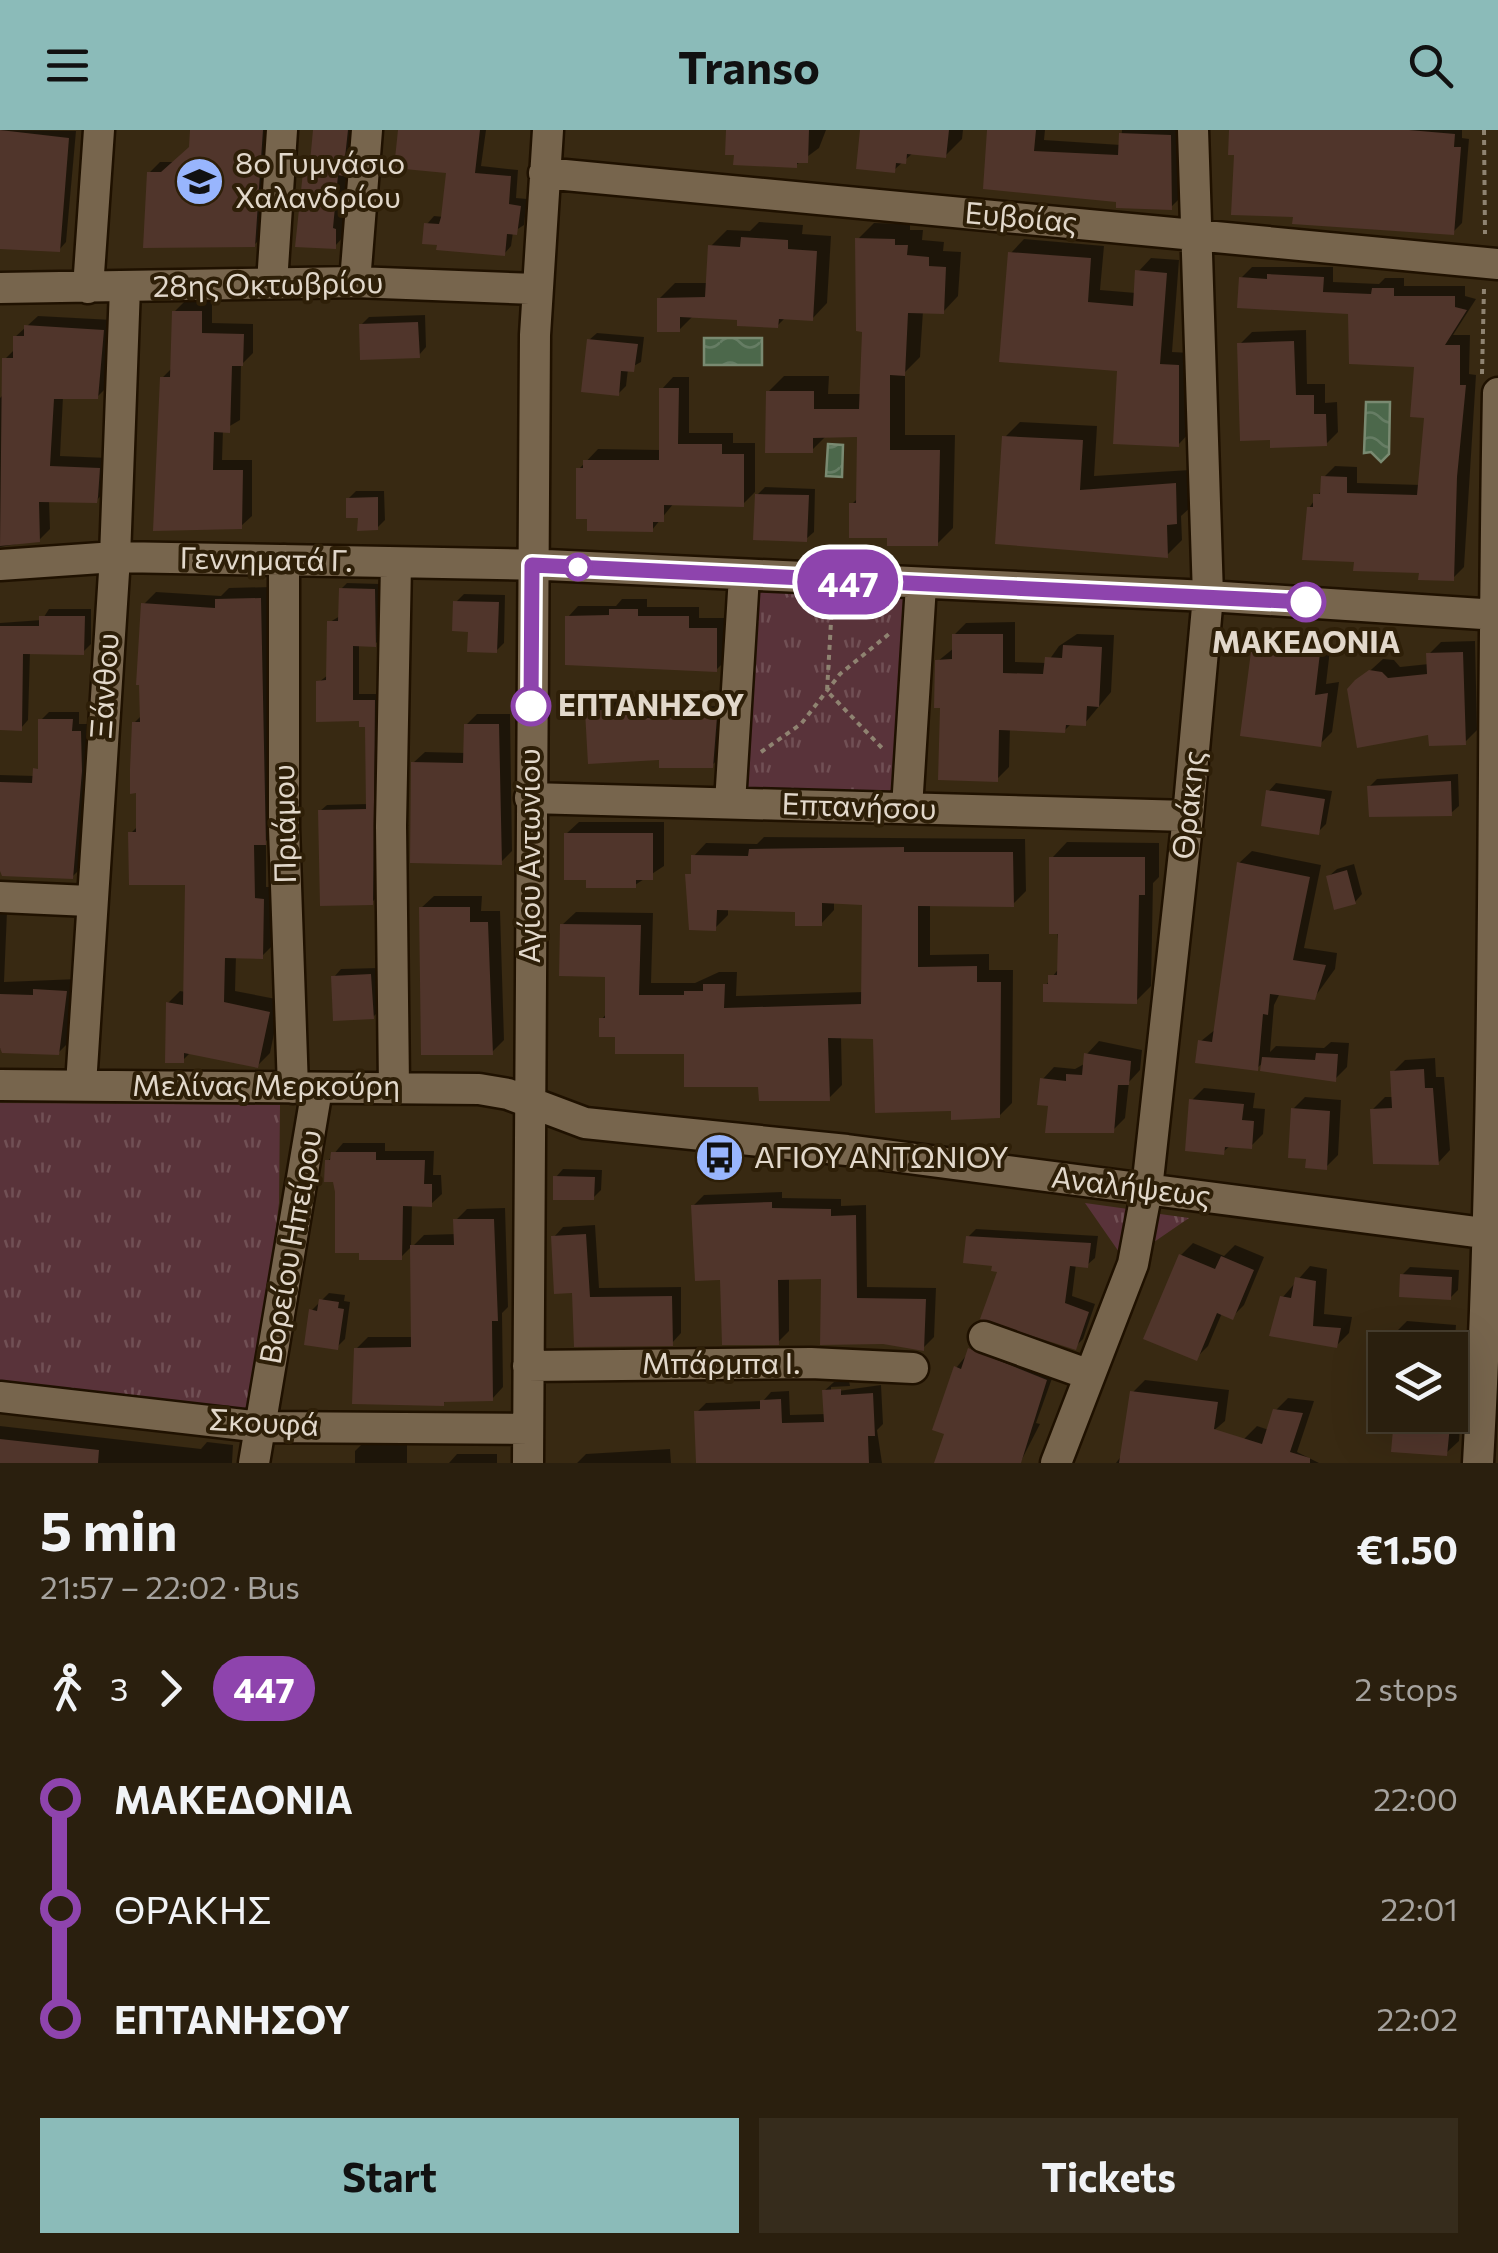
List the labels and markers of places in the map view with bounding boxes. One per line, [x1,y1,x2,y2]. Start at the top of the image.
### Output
place label: 8ο Γυμνάσιο Χαλανδρίου [235,143,405,214]
school or university icon: 8ο Γυμνάσιο Χαλανδρίου [174,155,226,207]
unlabelled marker [565,554,591,580]
marker: ΜΑΚΕΔΟΝΙΑ [1287,583,1325,621]
place label: ΜΑΚΕΔΟΝΙΑ [1212,622,1400,659]
place label: ΕΠΤΑΝΗΣΟΥ [558,685,745,722]
marker: ΕΠΤΑΝΗΣΟΥ [512,687,550,725]
bus stop icon: ΑΓΙΟΥ ΑΝΤΩΝΙΟΥ [693,1132,745,1184]
place label: ΑΓΙΟΥ ΑΝΤΩΝΙΟΥ [754,1137,1009,1174]

